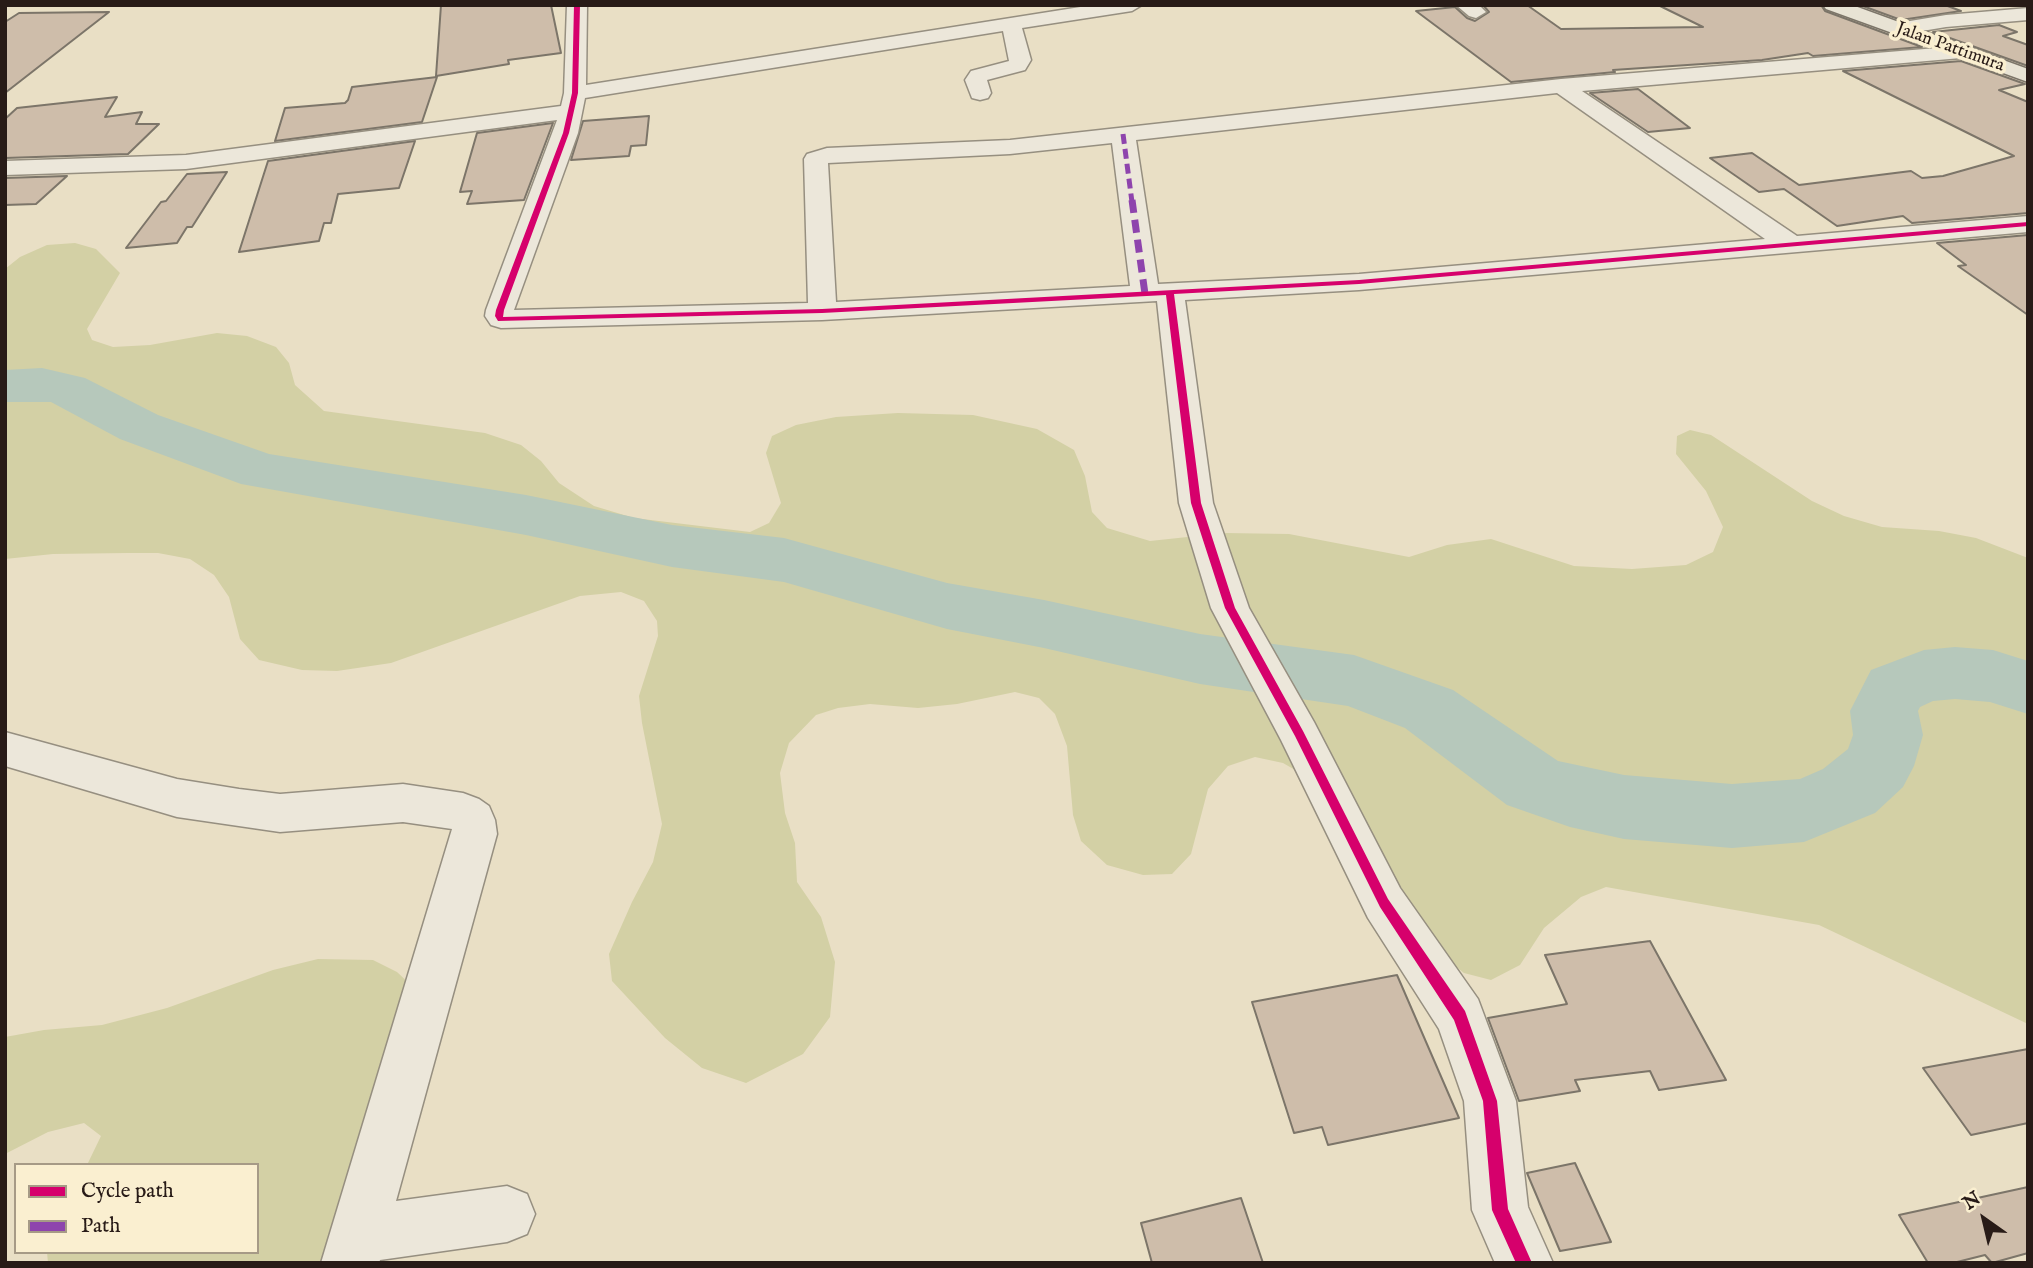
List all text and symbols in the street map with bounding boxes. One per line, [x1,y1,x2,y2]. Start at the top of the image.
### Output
street label: Jalan Pattimura [1893,18,2007,78]
legend [14,1163,259,1254]
text: Cycle path [81,1178,174,1205]
north arrow [1949,1184,2019,1254]
text: N [1959,1187,1986,1216]
text: Path [81,1213,120,1240]

